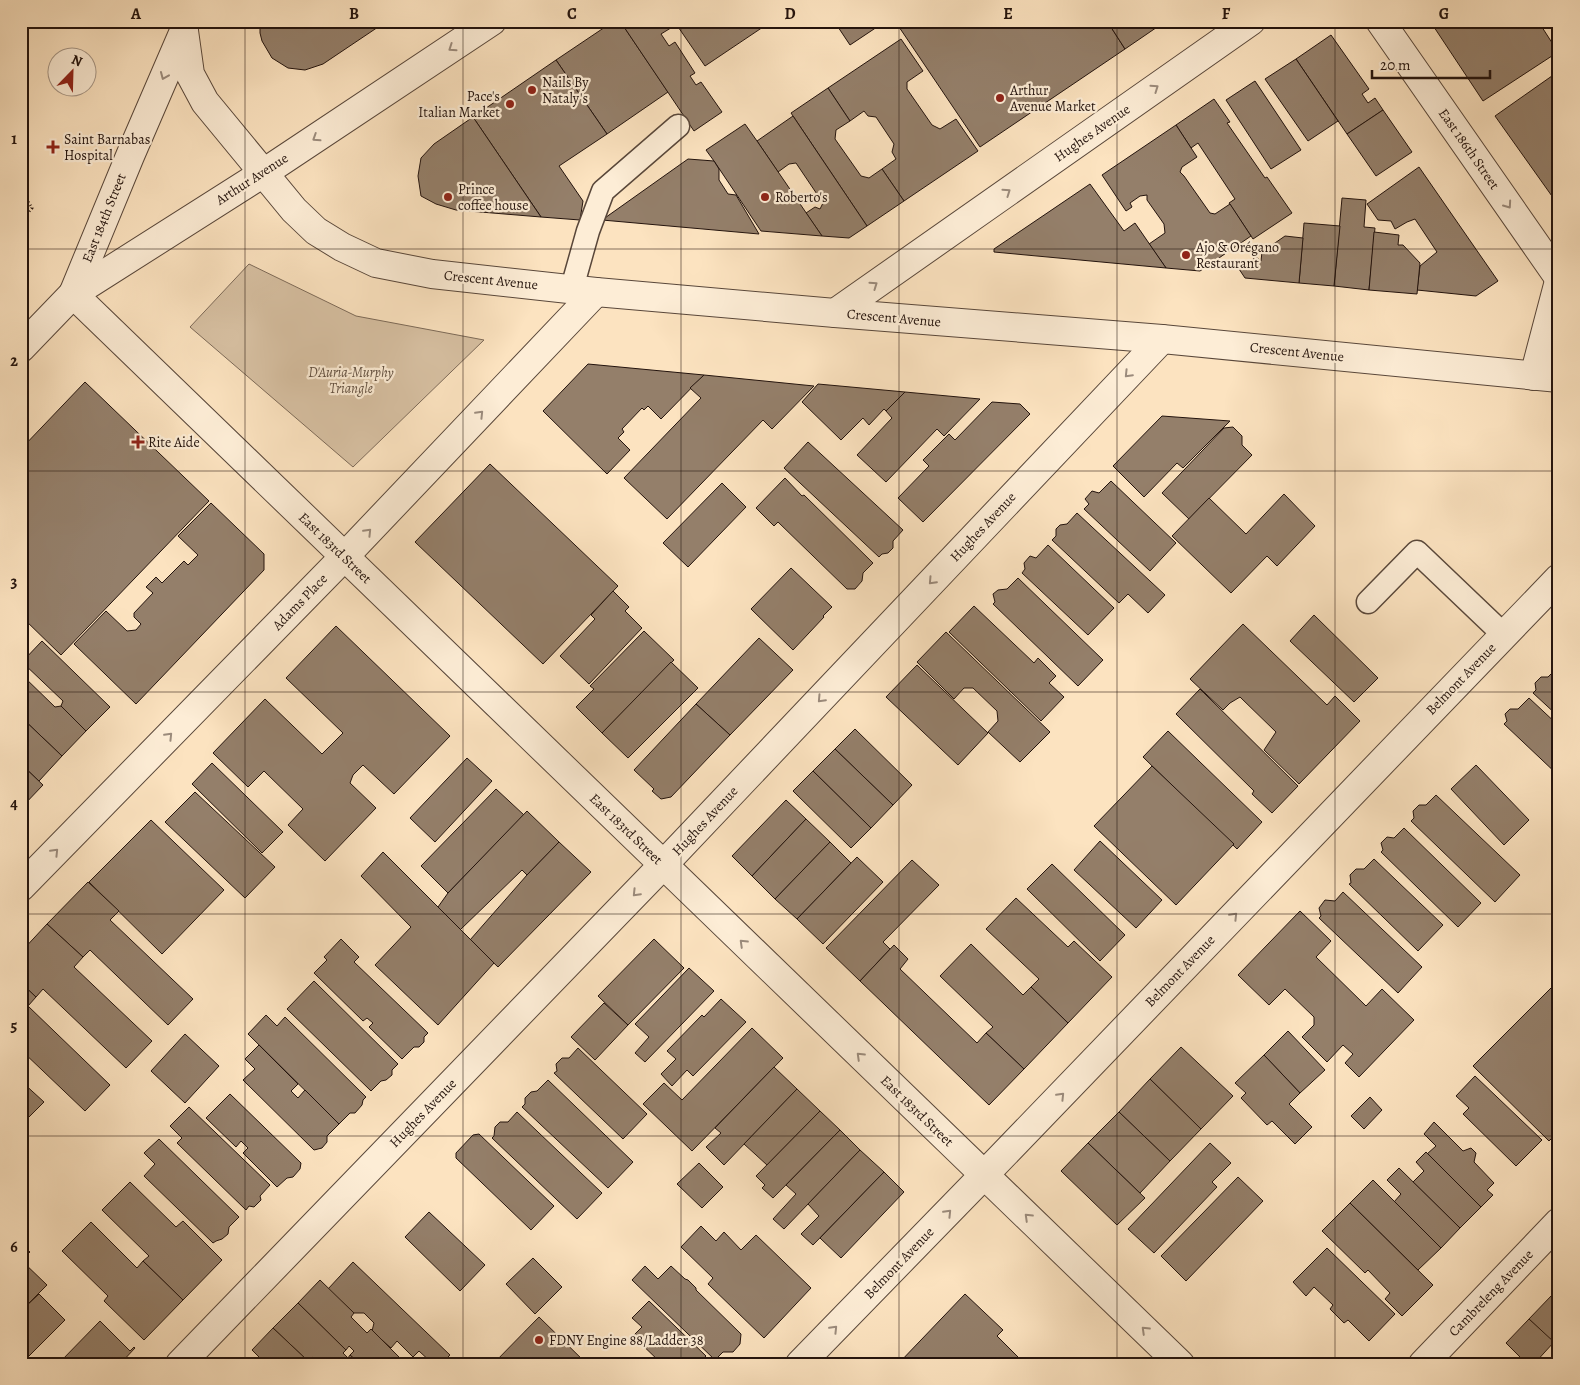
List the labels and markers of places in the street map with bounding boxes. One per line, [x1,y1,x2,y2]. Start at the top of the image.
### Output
place label: Nails By Nataly's [542,73,589,108]
place label: Arthur Avenue Market [1009,81,1096,116]
marker: Nails By Nataly's [526,84,538,96]
place label: Pace's Italian Market [418,87,500,122]
marker: Arthur Avenue Market [994,92,1006,104]
marker: Pace's Italian Market [504,98,516,110]
place label: Saint Barnabas Hospital [64,130,150,165]
marker: Saint Barnabas Hospital [46,140,60,154]
place label: Prince coffee house [458,180,529,215]
place label: Roberto's [775,188,828,207]
marker: Prince coffee house [442,191,454,203]
marker: Roberto's [759,191,771,203]
place label: Ajo & Orégano Restaurant [1195,238,1279,273]
marker: Ajo & Orégano Restaurant [1180,249,1192,261]
place label: Rite Aide [148,433,200,452]
marker: Rite Aide [132,436,144,448]
place label: FDNY Engine 88/Ladder 38 [549,1331,704,1350]
marker: FDNY Engine 88/Ladder 38 [533,1334,545,1346]

